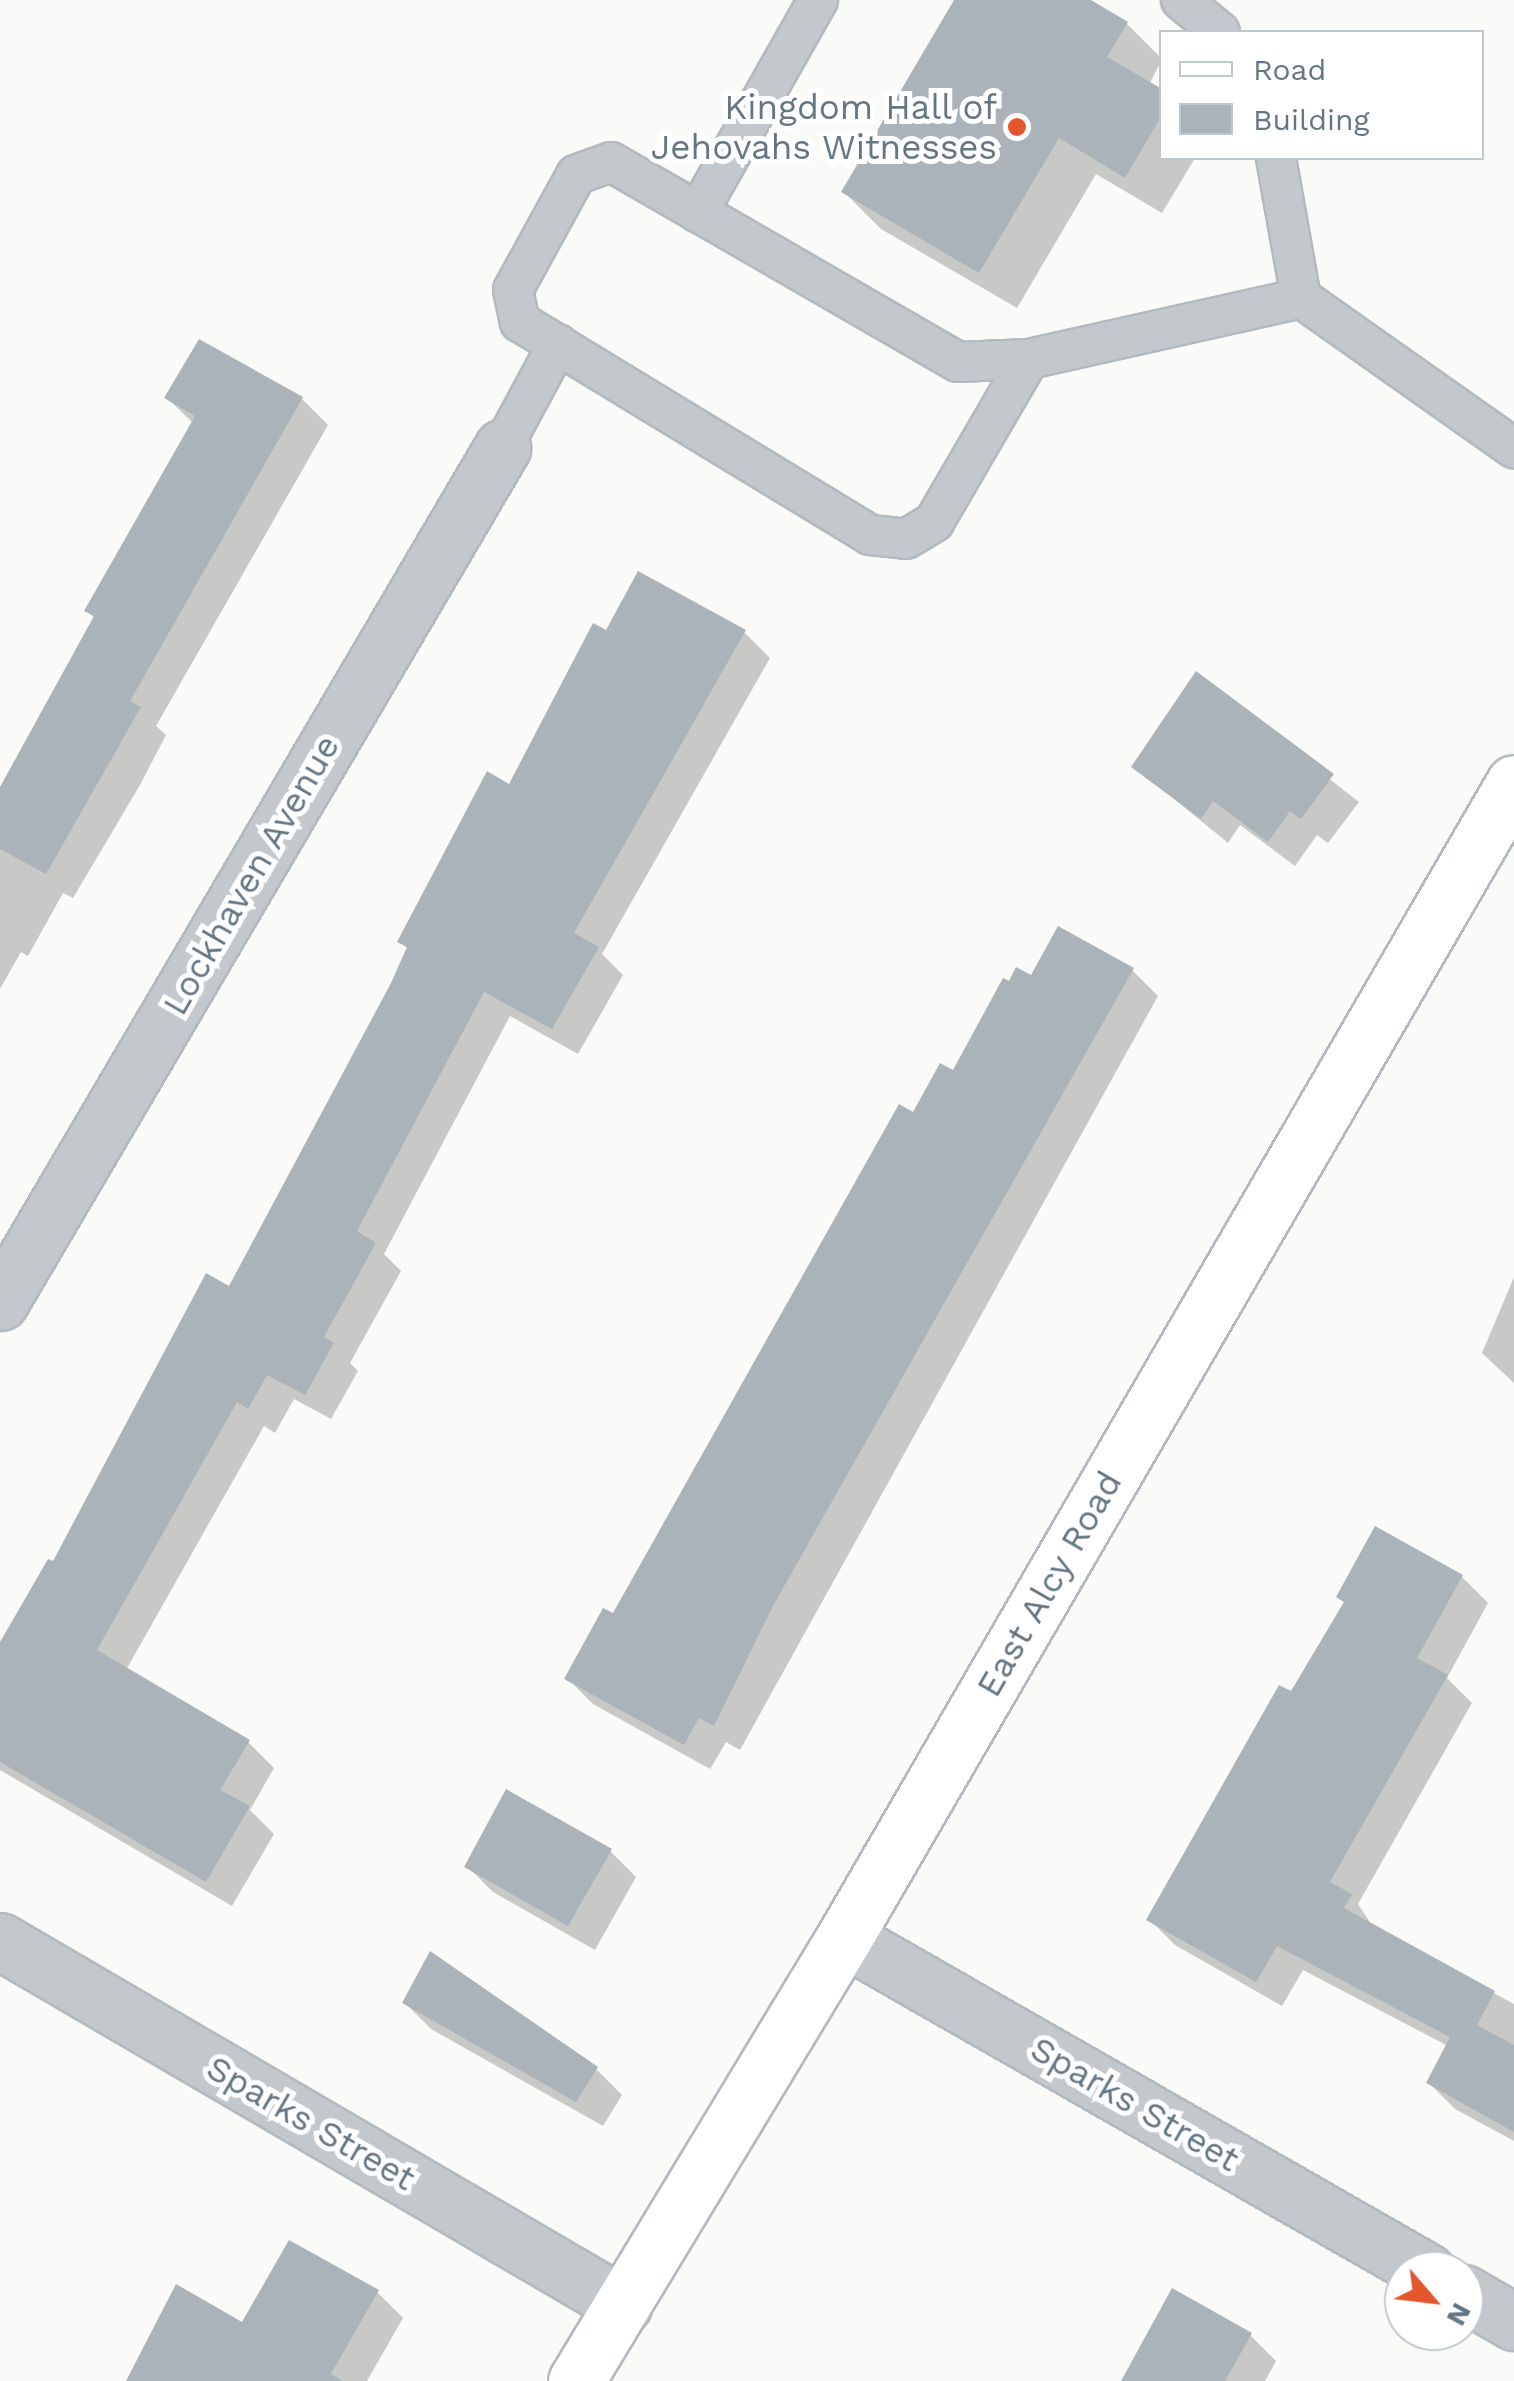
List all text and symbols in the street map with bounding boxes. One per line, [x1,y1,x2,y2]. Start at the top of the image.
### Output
legend [1159,30,1484,160]
text: Road [1253,52,1326,87]
place label: Kingdom Hall of Jehovahs Witnesses [650,86,997,168]
text: Building [1253,102,1370,137]
marker: Kingdom Hall of Jehovahs Witnesses [1006,116,1028,138]
street label: Lockhaven Avenue [153,727,349,1023]
street label: East Alcy Road [967,1463,1131,1705]
street label: Sparks Street [1023,2027,1247,2181]
street label: Sparks Street [199,2046,423,2200]
north arrow [1384,2251,1484,2351]
text: N [1440,2297,1479,2331]

